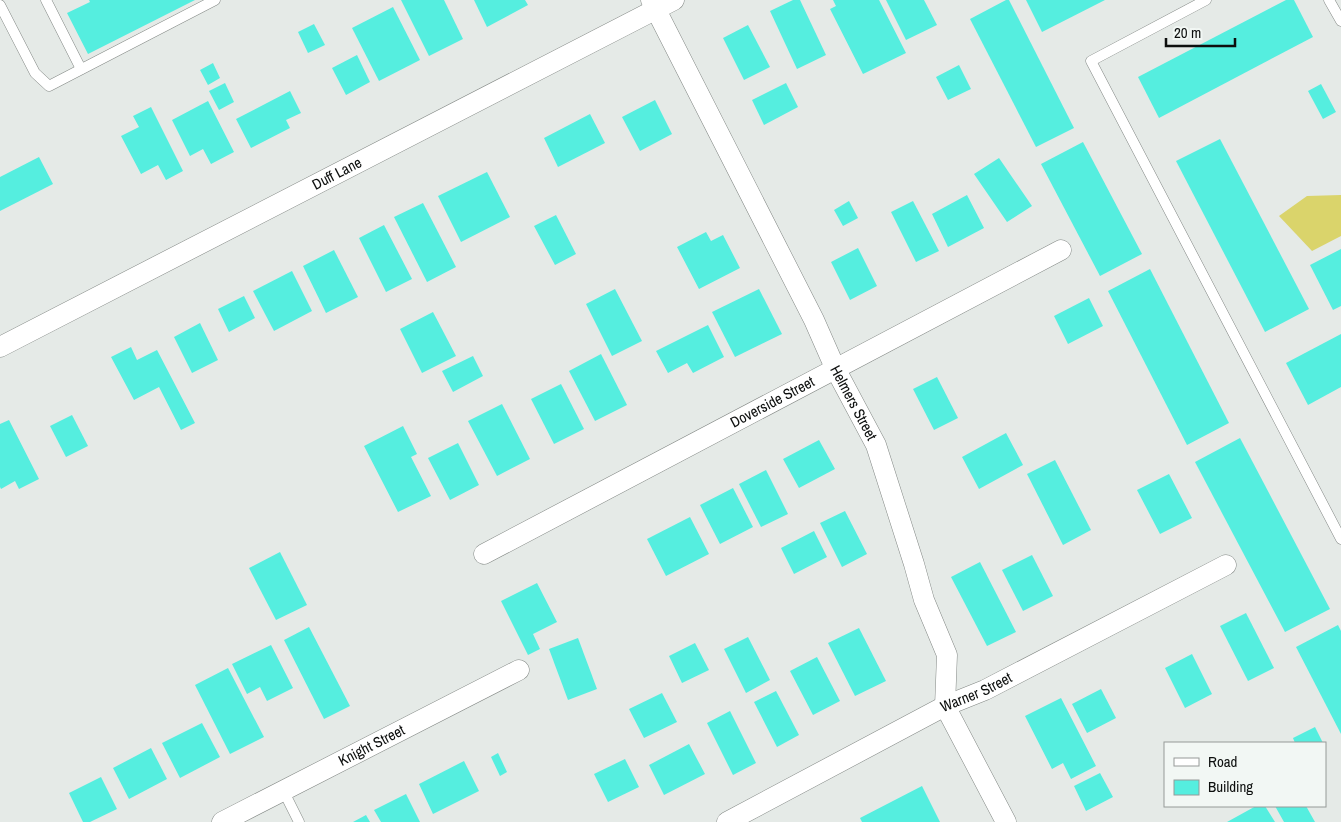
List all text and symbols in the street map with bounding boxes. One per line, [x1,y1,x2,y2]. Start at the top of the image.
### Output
scale bar [1166,15,1235,47]
text: 20 m [1174,22,1201,43]
street label: Duff Lane [308,151,365,195]
street label: Helmers Street [825,361,883,444]
street label: Doverside Street [726,371,818,432]
street label: Warner Street [937,667,1016,717]
street label: Knight Street [335,719,409,771]
legend [1164,742,1326,807]
text: Road [1208,751,1237,772]
text: Building [1208,776,1253,797]

